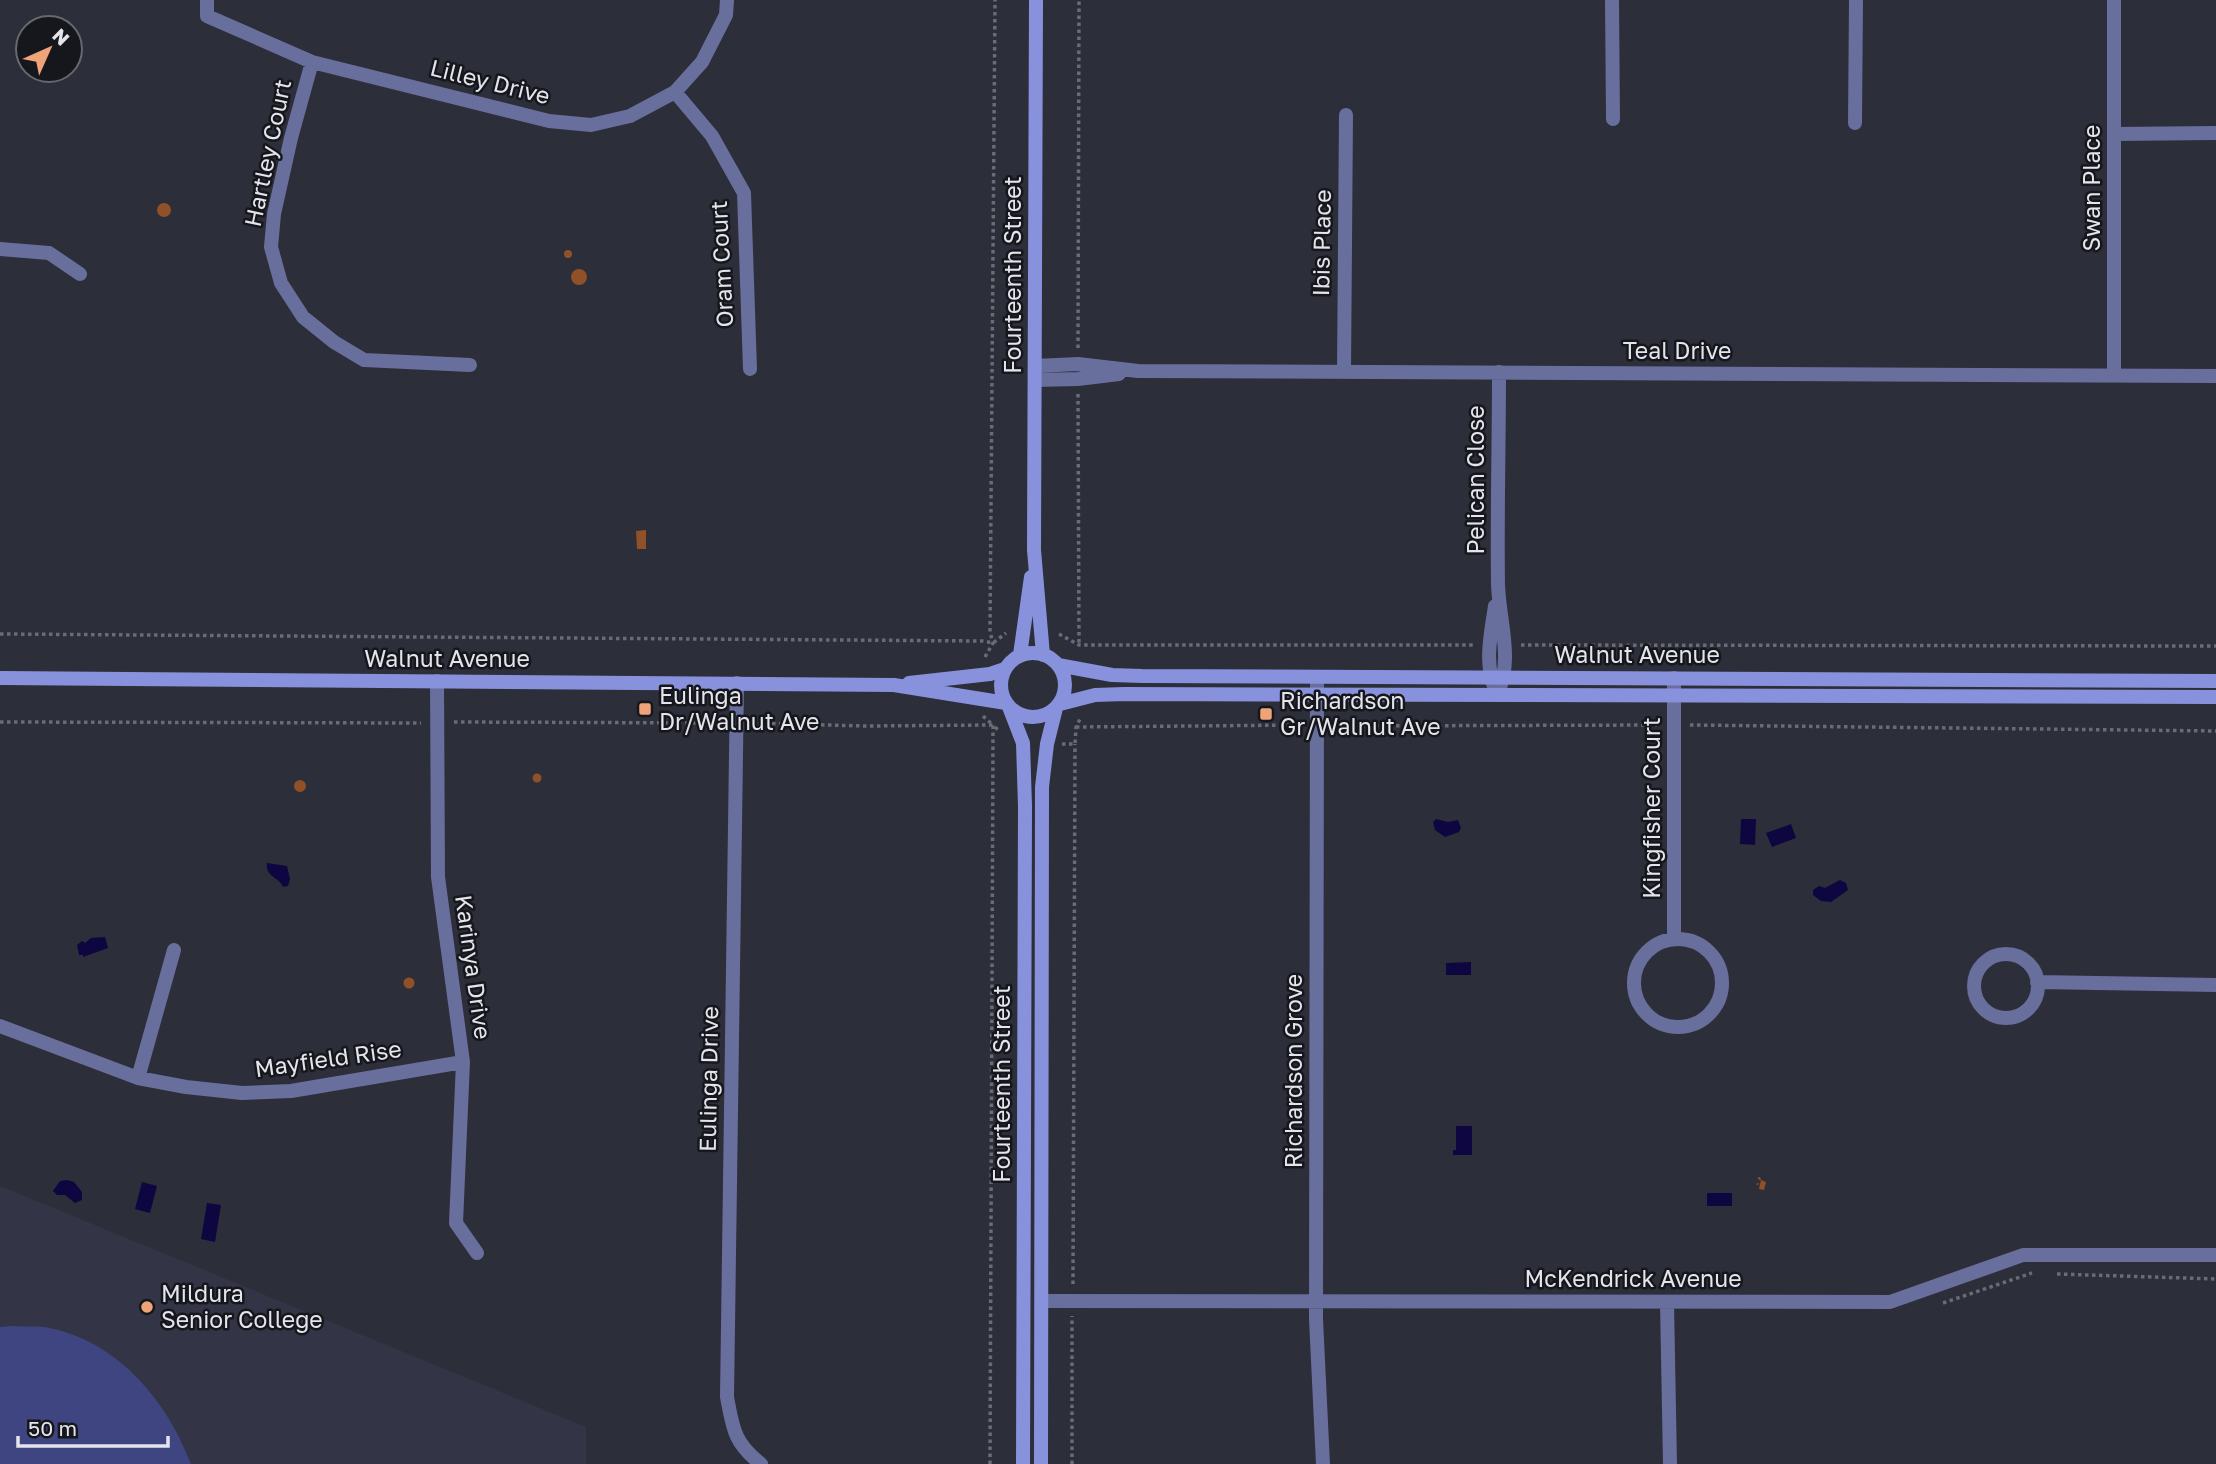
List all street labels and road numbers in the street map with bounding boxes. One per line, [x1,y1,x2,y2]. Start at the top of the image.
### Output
street label: Lilley Drive [428,53,553,109]
street label: Hartley Court [238,77,296,229]
street label: Swan Place [2077,125,2105,251]
street label: Fourteenth Street [998,176,1026,374]
street label: Ibis Place [1306,189,1336,297]
street label: Oram Court [704,200,738,328]
street label: Teal Drive [1623,336,1731,364]
street label: Pelican Close [1461,405,1489,555]
street label: Walnut Avenue [1554,640,1720,668]
street label: Walnut Avenue [364,644,530,672]
street label: Kingfisher Court [1637,717,1665,899]
street label: Karinya Drive [450,893,498,1041]
street label: Richardson Grove [1279,974,1307,1168]
street label: Fourteenth Street [987,985,1015,1183]
street label: Eulinga Drive [693,1006,723,1152]
street label: Mayfield Rise [253,1034,403,1082]
street label: McKendrick Avenue [1525,1264,1741,1292]

